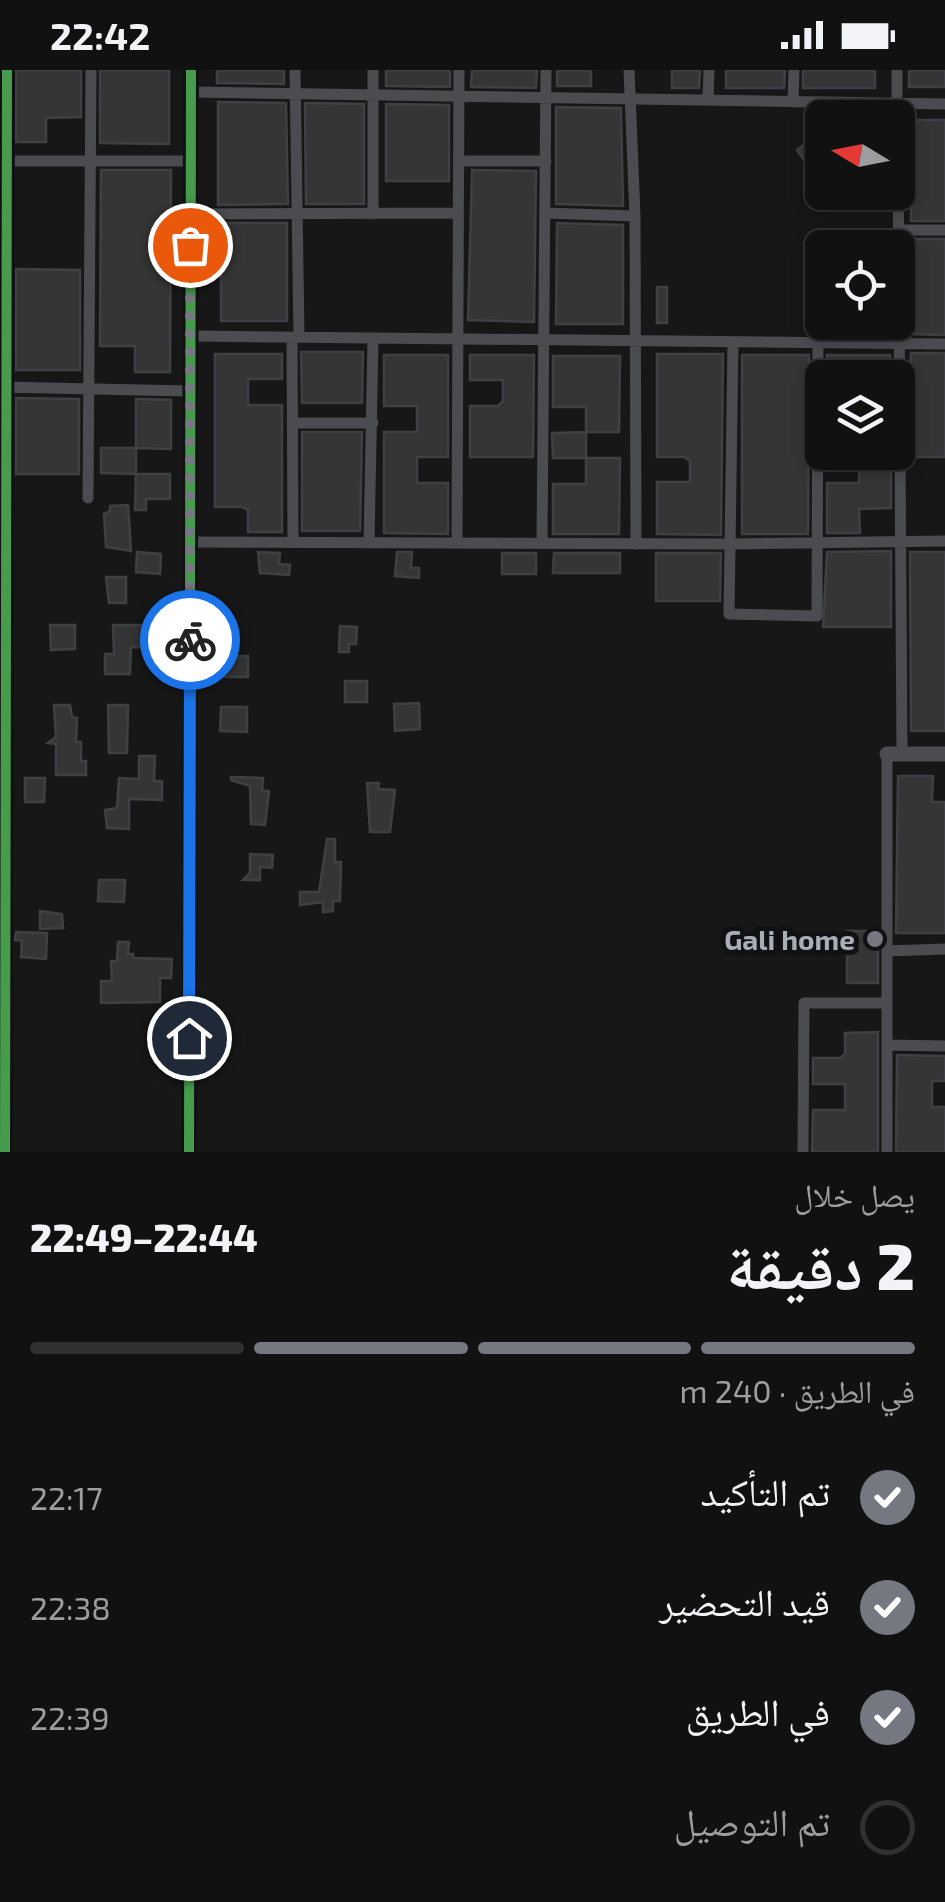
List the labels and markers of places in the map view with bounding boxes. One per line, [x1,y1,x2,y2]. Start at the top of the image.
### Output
pin [148,203,233,288]
place label: Gali home [724,922,855,956]
marker: Gali home [864,928,886,950]
pin [147,996,232,1081]

